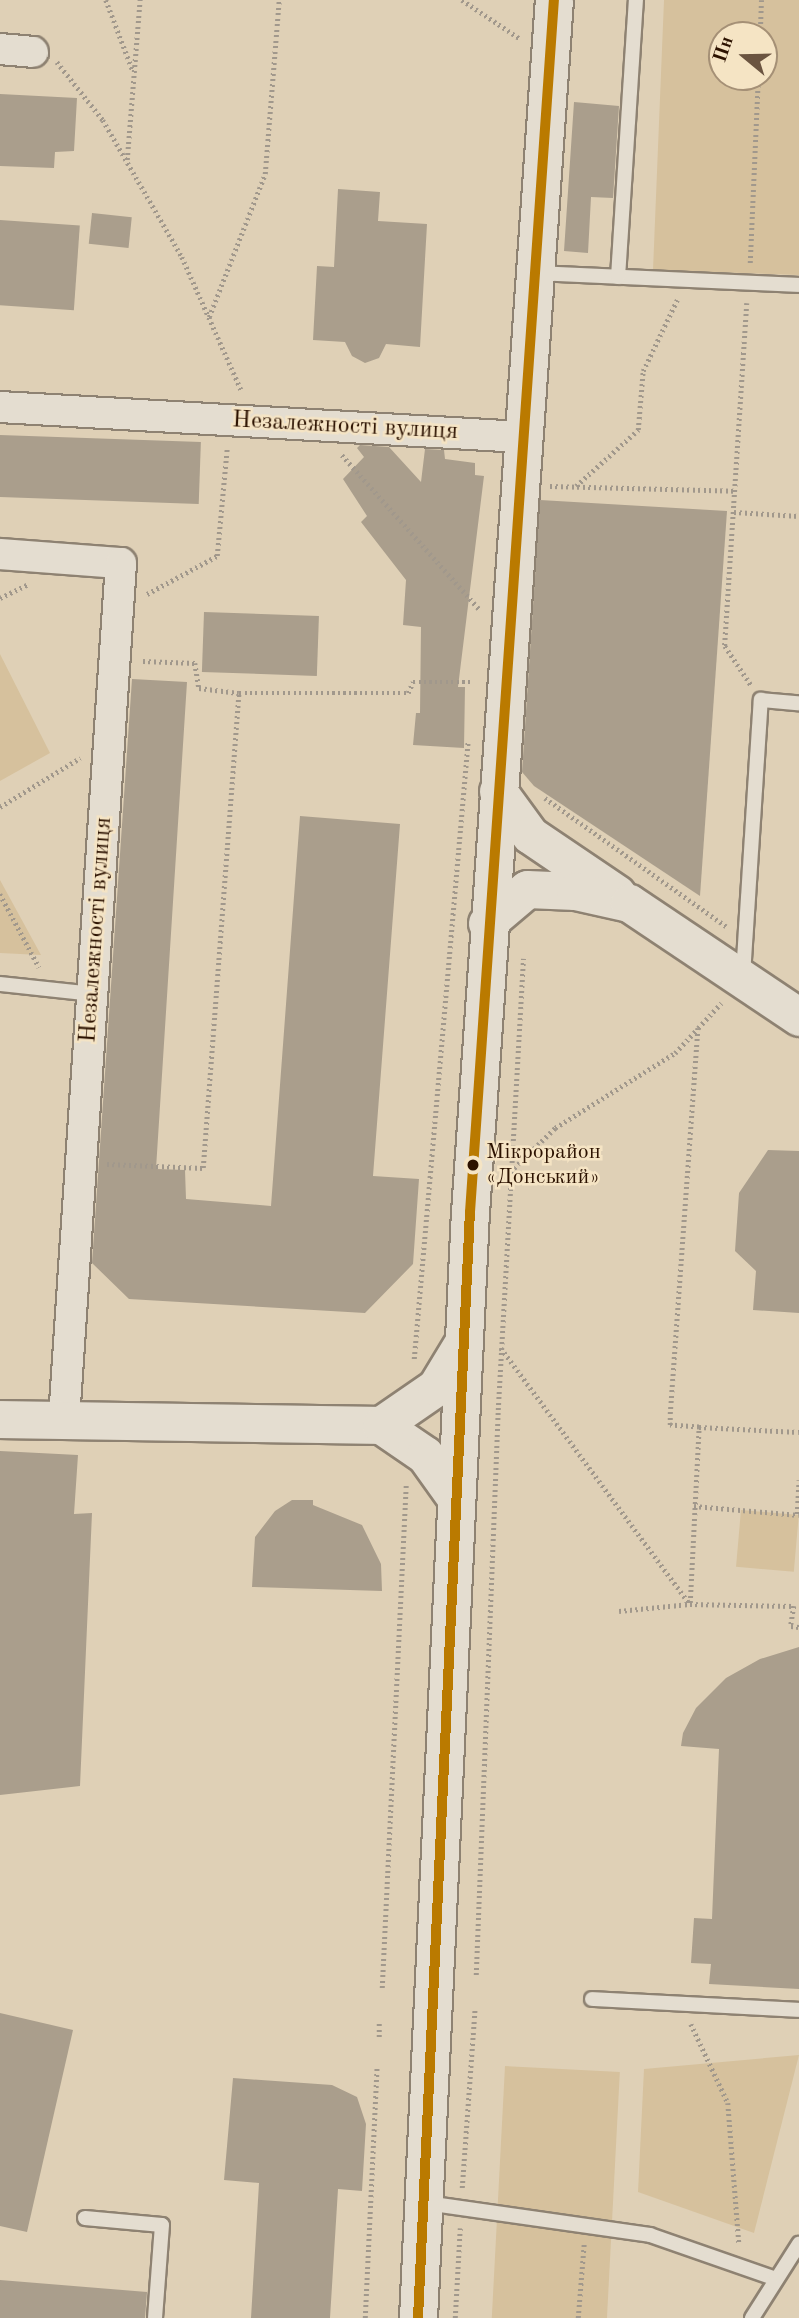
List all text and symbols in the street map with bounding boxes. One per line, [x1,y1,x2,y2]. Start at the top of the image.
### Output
north arrow [708,21,778,91]
text: Пн [711,34,738,65]
street label: Незалежності вулиця [231,407,459,447]
street label: Незалежності вулиця [75,816,119,1044]
place label: Мікрорайон «Донський» [486,1139,601,1190]
marker: Мікрорайон «Донський» [466,1158,480,1172]

